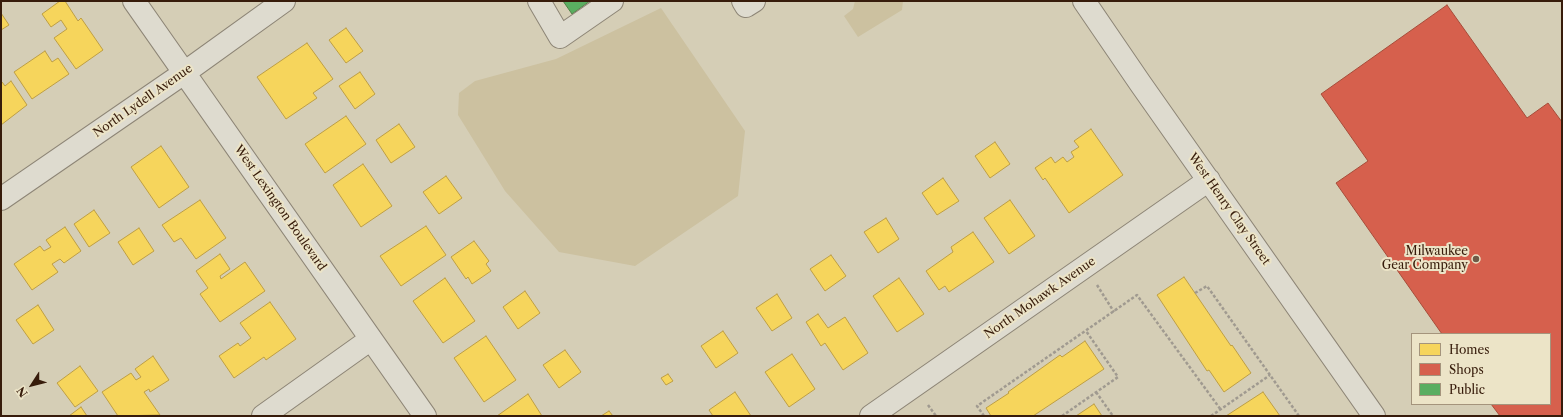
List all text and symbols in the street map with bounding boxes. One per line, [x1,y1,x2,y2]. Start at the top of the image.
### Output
street label: North Lydell Avenue [91,61,195,141]
street label: West Lexington Boulevard [231,142,329,274]
street label: West Henry Clay Street [1185,150,1273,268]
place label: Milwaukee Gear Company [1382,245,1468,273]
street label: North Mohawk Avenue [982,254,1098,342]
marker: Milwaukee Gear Company [1471,254,1481,264]
legend [1411,333,1551,405]
text: Homes [1449,342,1489,357]
text: Shops [1449,362,1484,377]
north arrow [12,365,52,405]
text: Public [1449,382,1485,397]
text: N [14,384,31,400]

